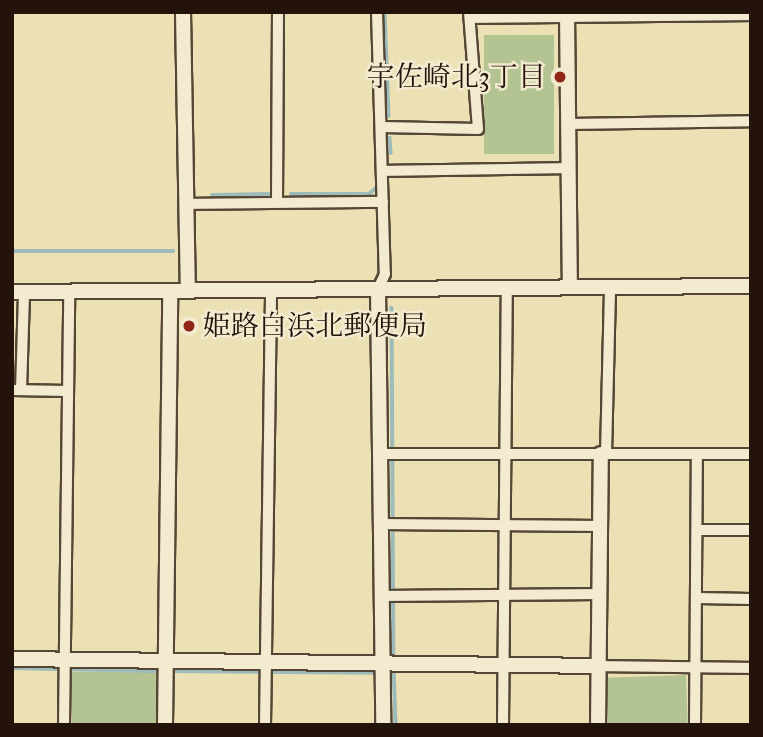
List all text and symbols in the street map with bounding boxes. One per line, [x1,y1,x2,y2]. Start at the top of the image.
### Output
place label: 宇佐崎北3丁目 [367,60,546,94]
marker: 宇佐崎北3丁目 [552,69,568,85]
place label: 姫路白浜北郵便局 [203,309,427,343]
marker: 姫路白浜北郵便局 [181,318,197,334]

